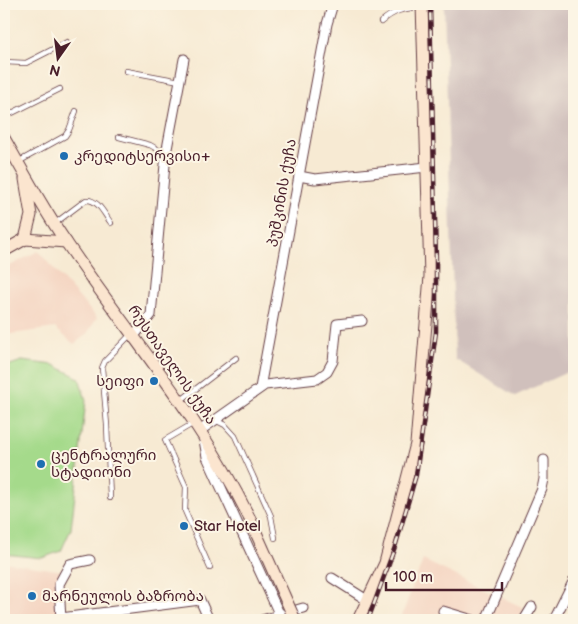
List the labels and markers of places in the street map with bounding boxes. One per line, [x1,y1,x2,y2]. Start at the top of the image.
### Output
place label: კრედიტსერვისი+ [74,147,211,166]
marker: კრედიტსერვისი+ [58,150,70,162]
place label: სეიფი [96,372,144,391]
marker: სეიფი [148,375,160,387]
place label: ცენტრალური სტადიონი [51,446,156,482]
marker: ცენტრალური სტადიონი [35,458,47,470]
place label: Star Hotel [194,517,261,536]
marker: Star Hotel [178,520,190,532]
place label: მარნეულის ბაზრობა [42,587,204,606]
marker: მარნეულის ბაზრობა [26,590,38,602]

